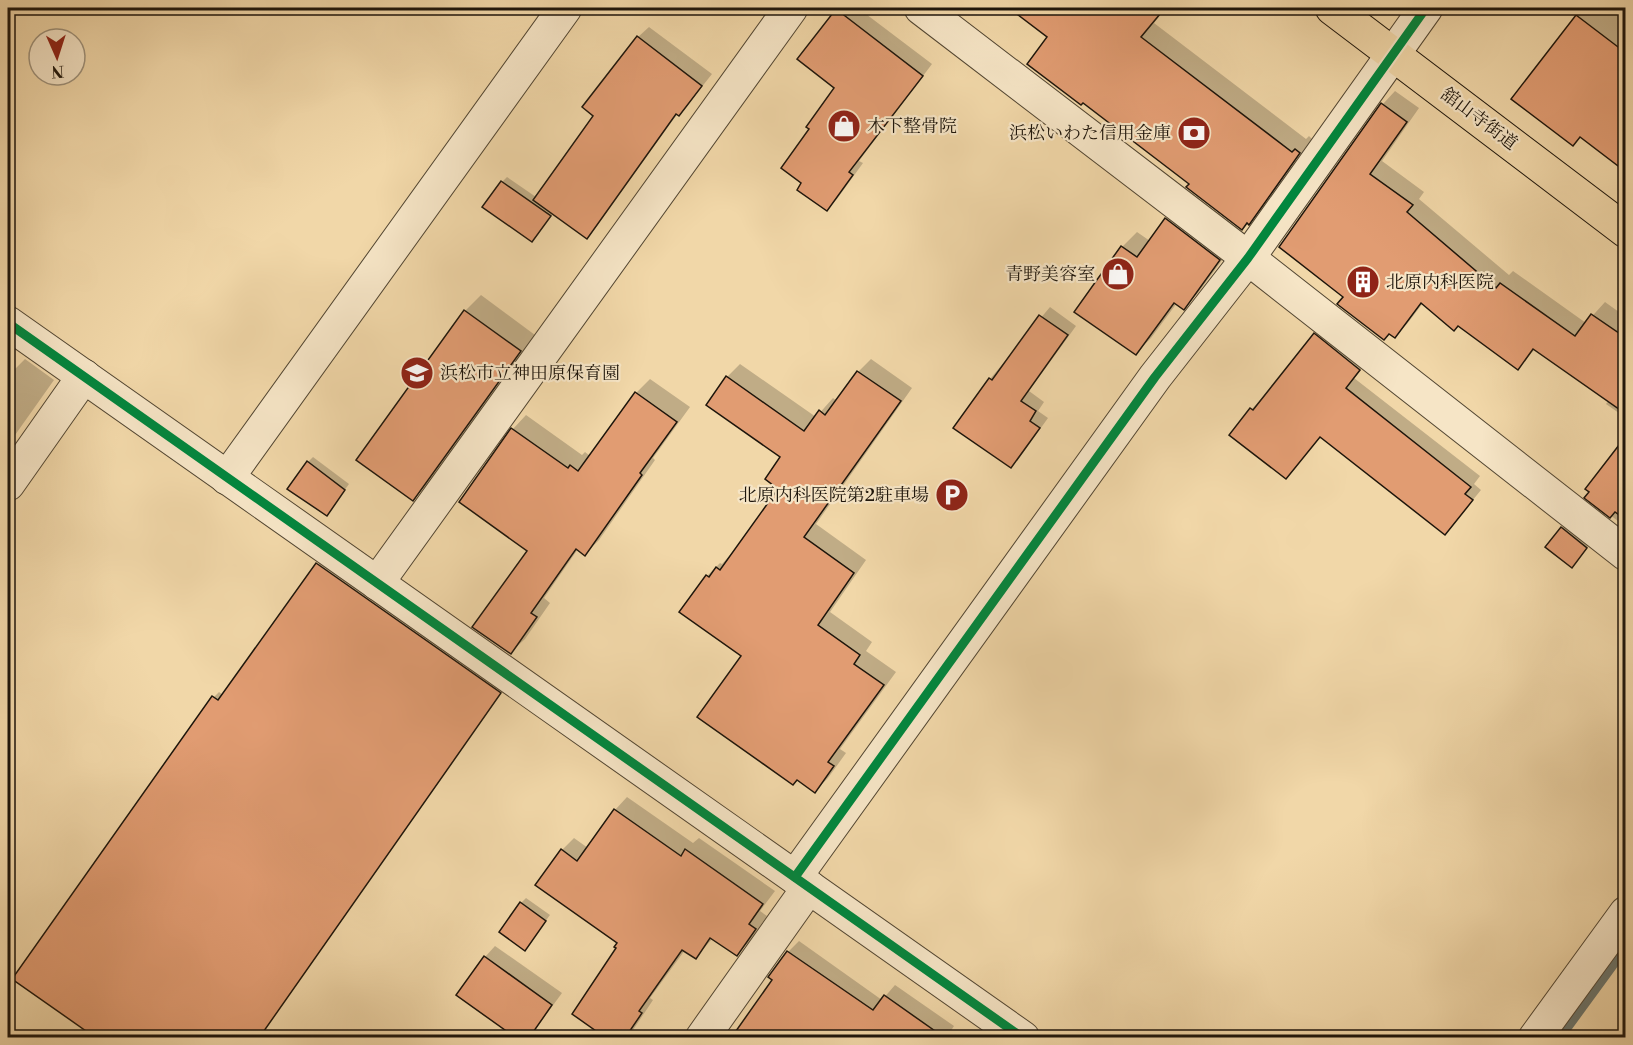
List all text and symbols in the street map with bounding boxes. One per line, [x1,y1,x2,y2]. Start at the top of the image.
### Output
north arrow [27,27,87,87]
text: N [51,61,65,81]
street label: 舘山寺街道 [1436,83,1522,155]
shop icon: 木下整骨院 [826,108,862,144]
place label: 木下整骨院 [867,115,957,138]
bank icon: 浜松いわた信用金庫 [1176,115,1212,151]
place label: 浜松いわた信用金庫 [1009,122,1171,145]
shop icon: 青野美容室 [1100,256,1136,292]
place label: 青野美容室 [1005,263,1095,286]
building icon: 北原内科医院 [1345,264,1381,300]
place label: 北原内科医院 [1386,271,1494,294]
school or university icon: 浜松市立神田原保育園 [399,355,435,391]
place label: 浜松市立神田原保育園 [440,362,620,385]
parking icon: 北原内科医院第2駐車場 [934,477,970,513]
place label: 北原内科医院第2駐車場 [739,484,929,507]

